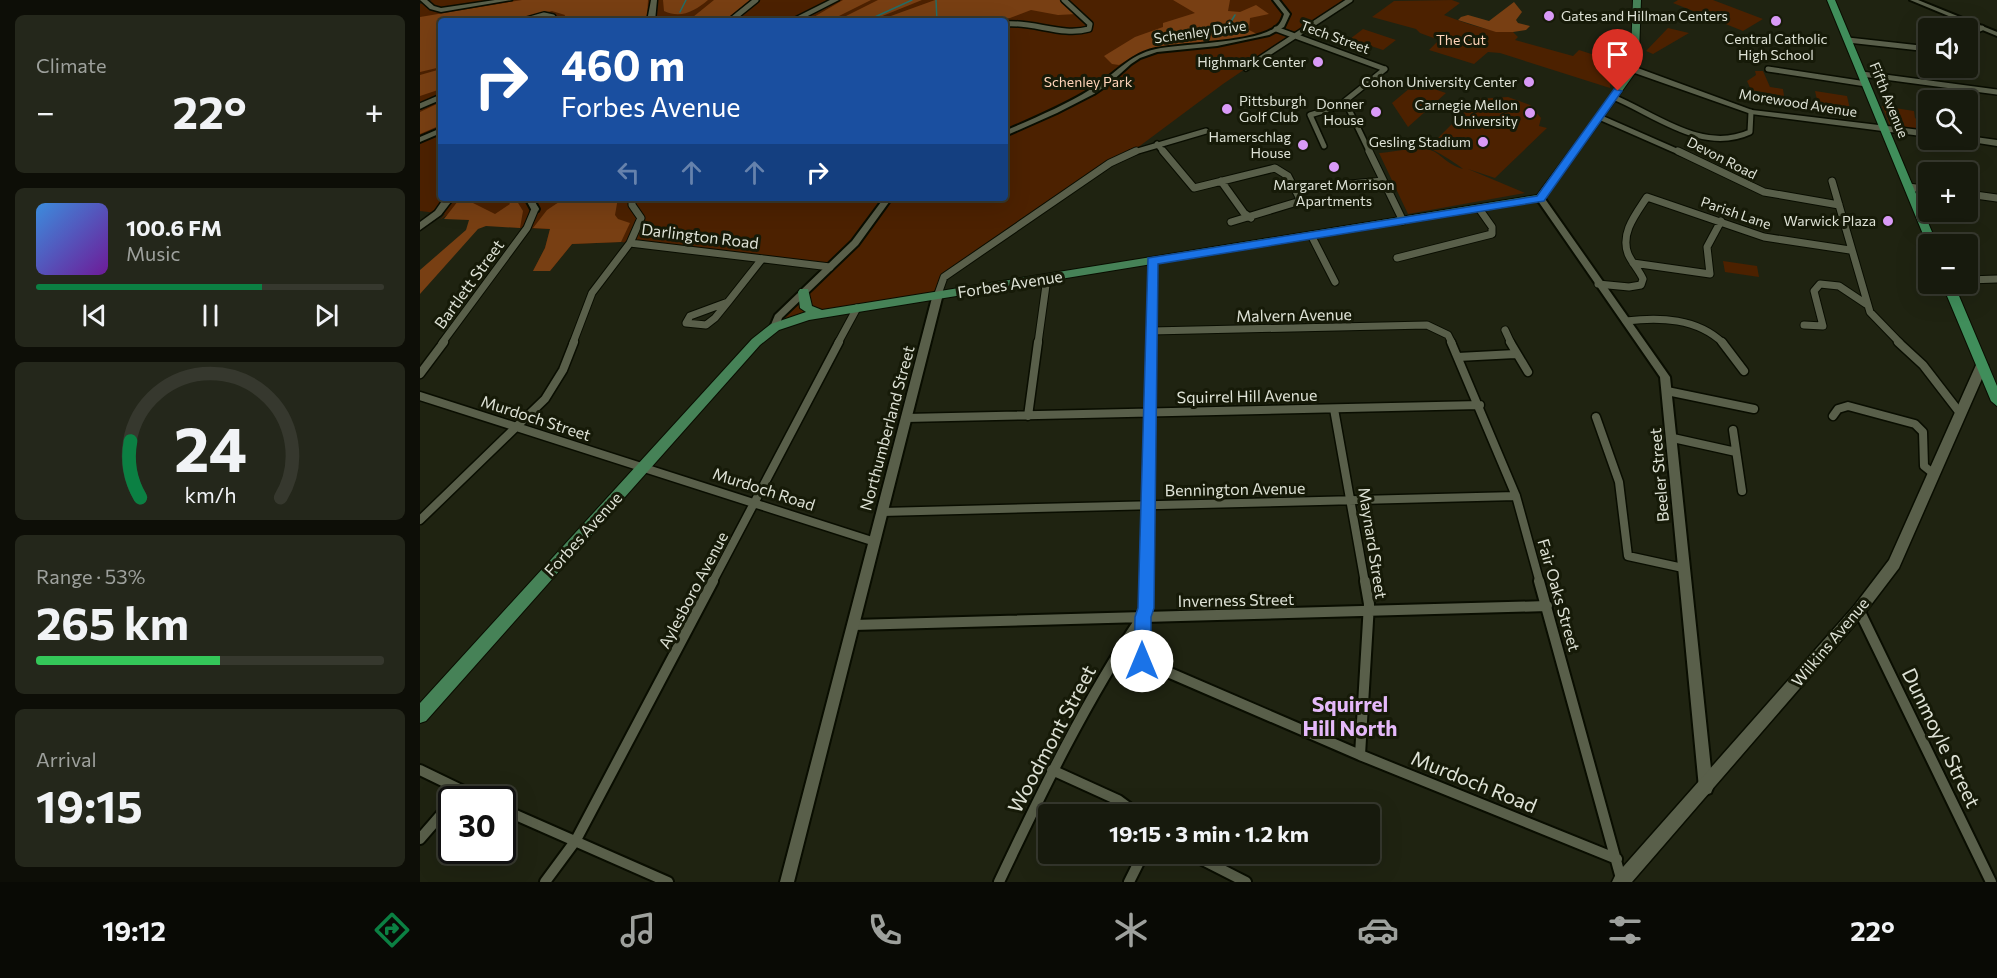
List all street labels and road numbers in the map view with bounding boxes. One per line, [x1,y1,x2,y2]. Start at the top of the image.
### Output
street label: Tech Street [1298,16,1372,57]
street label: Schenley Drive [1153,17,1247,46]
street label: Fifth Avenue [1867,59,1912,140]
street label: Morewood Avenue [1738,85,1858,120]
street label: Devon Road [1684,133,1760,182]
street label: Parish Lane [1699,193,1774,232]
street label: Darlington Road [640,219,760,252]
street label: Bartlett Street [430,235,508,332]
street label: Forbes Avenue [956,266,1064,301]
street label: Malvern Avenue [1236,304,1352,325]
street label: Northumberland Street [855,343,918,512]
street label: Squirrel Hill Avenue [1177,385,1317,406]
street label: Murdoch Street [479,391,594,444]
street label: Beeler Street [1645,427,1672,523]
street label: Murdoch Road [711,463,818,514]
street label: Bennington Avenue [1165,478,1305,499]
street label: Maynard Street [1355,486,1392,601]
street label: Forbes Avenue [540,488,625,580]
street label: Aylesboro Avenue [654,528,731,651]
street label: Fair Oaks Street [1534,536,1585,654]
street label: Inverness Street [1178,589,1295,610]
street label: Wilkins Avenue [1787,593,1872,690]
street label: Woodmont Street [1002,661,1100,817]
street label: Dunmoyle Street [1898,664,1986,811]
street label: Murdoch Road [1408,745,1541,817]

